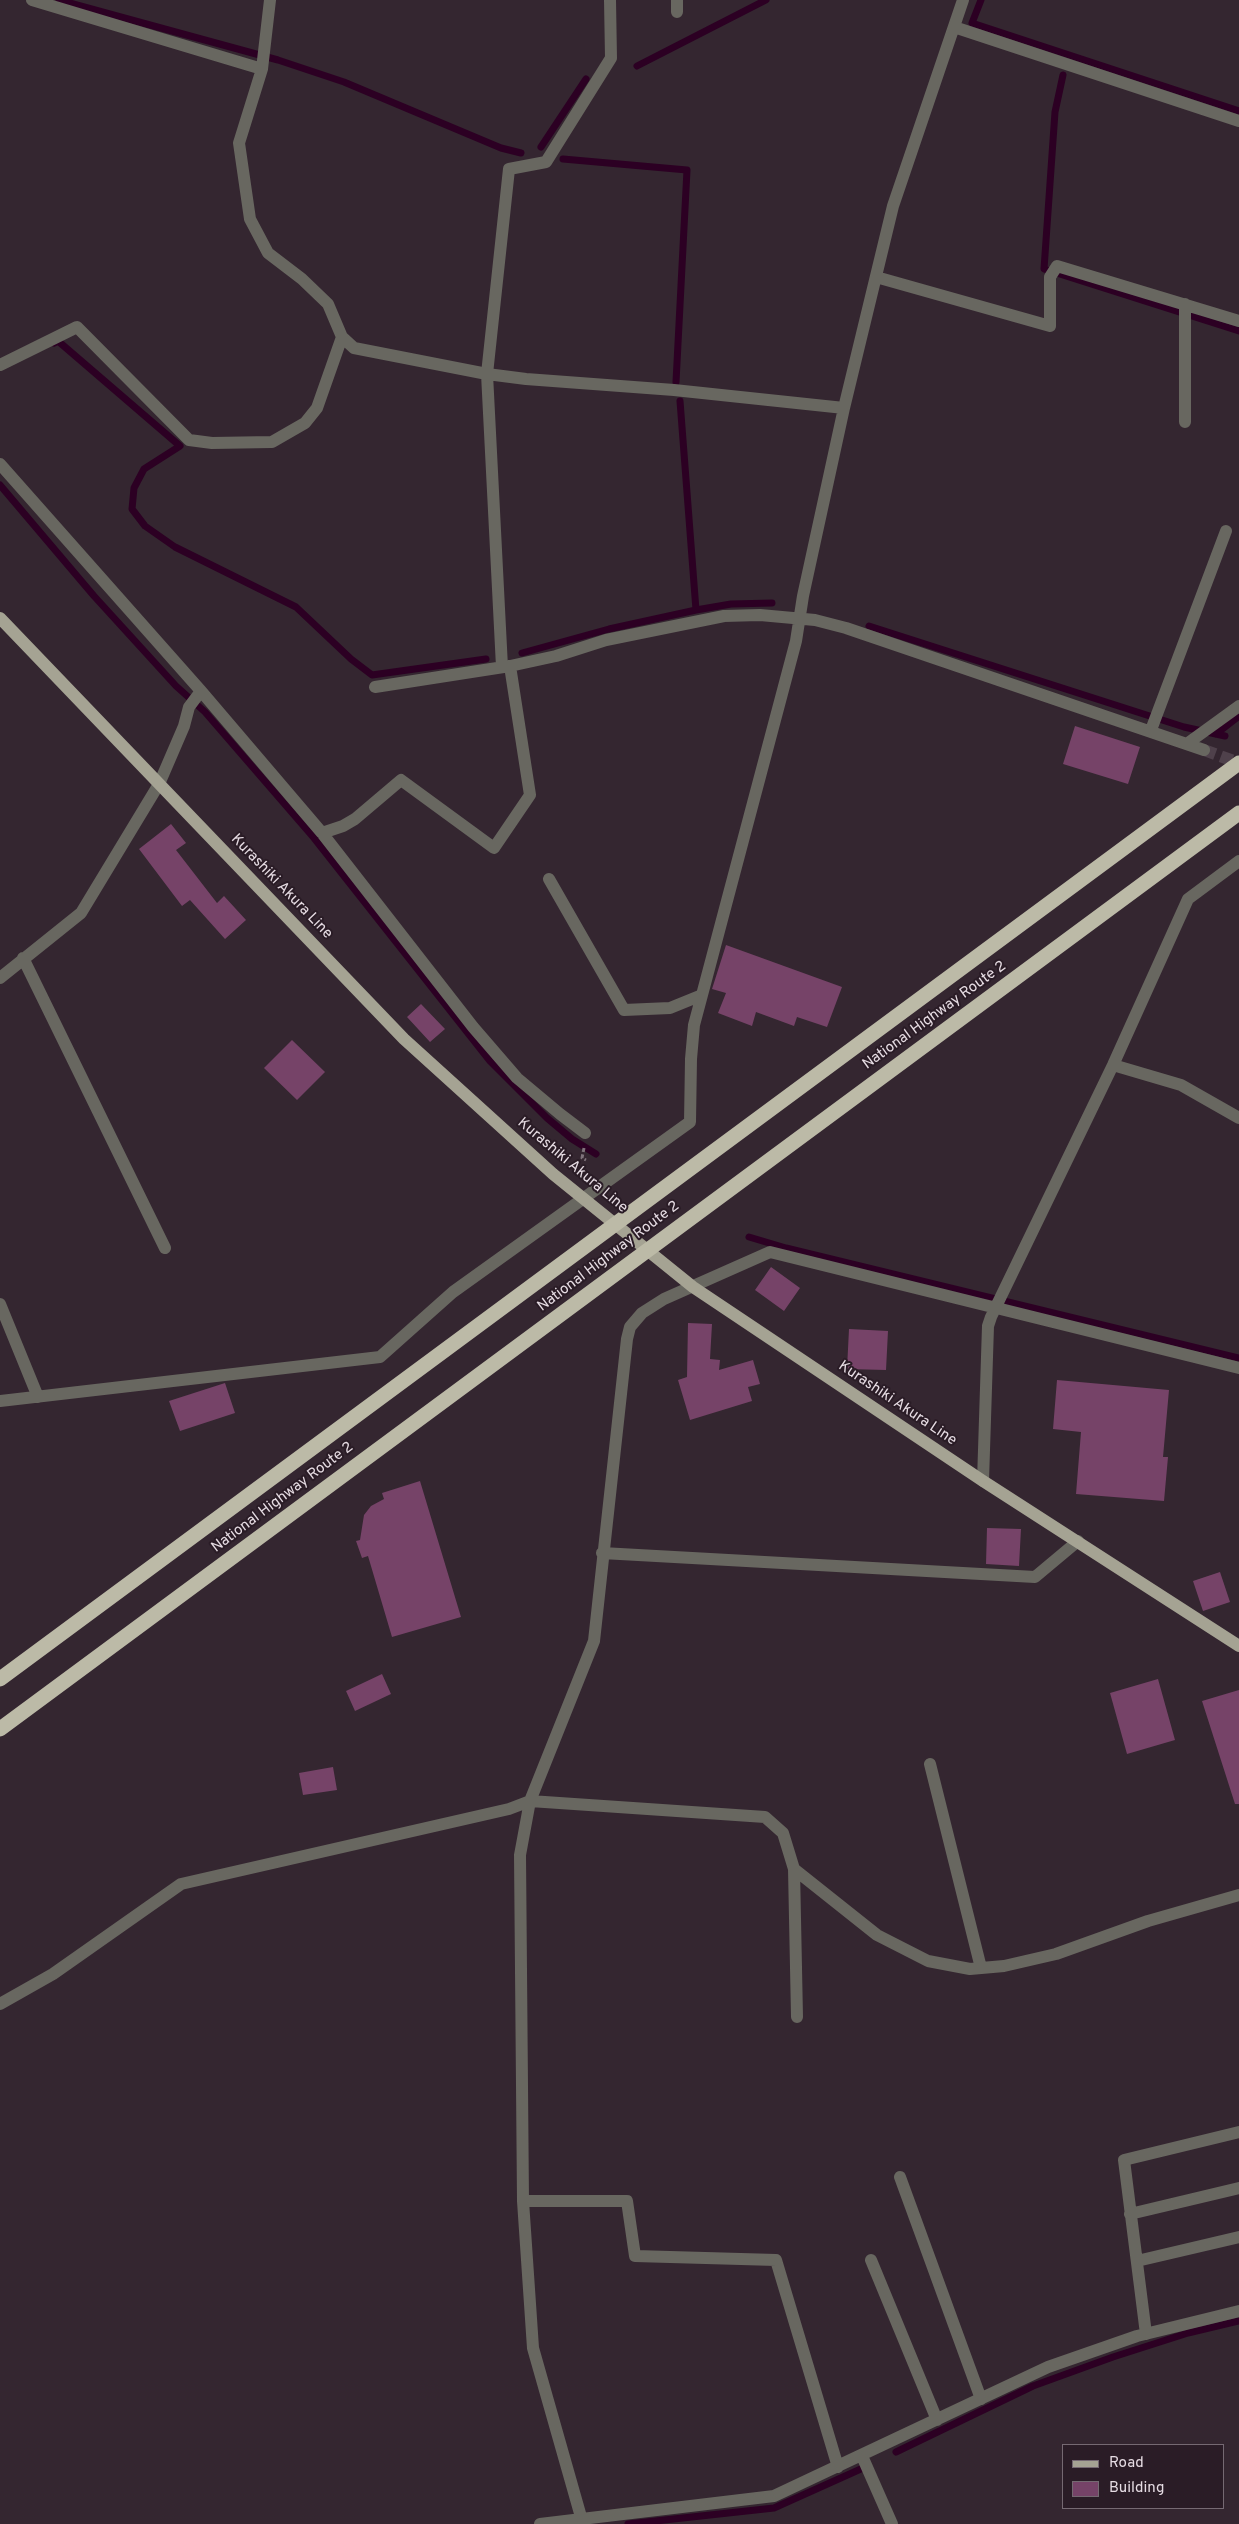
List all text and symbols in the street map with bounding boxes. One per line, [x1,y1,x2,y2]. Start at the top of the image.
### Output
street label: Kurashiki Akura Line [226,831,336,943]
street label: National Highway Route 2 [860,958,1010,1074]
street label: Kurashiki Akura Line [513,1115,631,1217]
street label: National Highway Route 2 [535,1198,683,1316]
street label: Kurashiki Akura Line [834,1358,960,1450]
street label: National Highway Route 2 [209,1439,357,1557]
legend [1062,2444,1224,2509]
text: Road [1109,2454,1144,2473]
text: Building [1109,2479,1164,2498]

